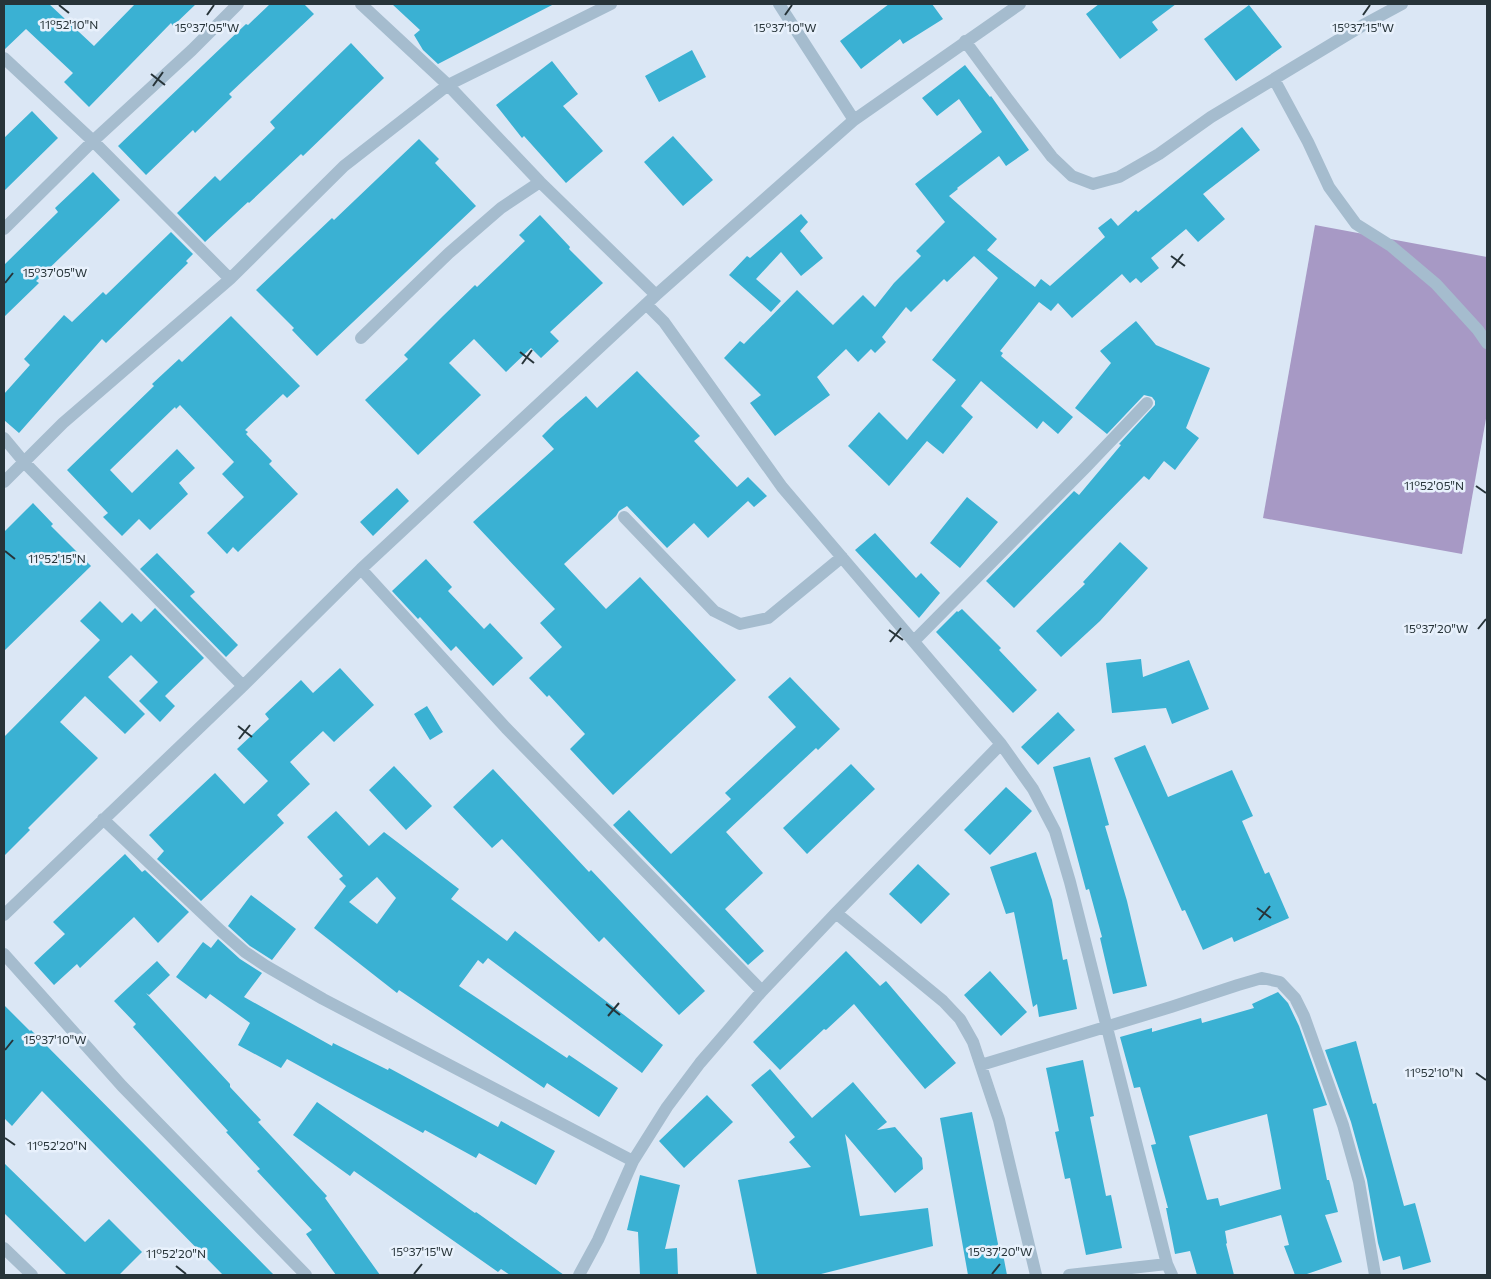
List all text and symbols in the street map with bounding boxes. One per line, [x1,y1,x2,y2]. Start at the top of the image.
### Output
text: 11°52'10"N [40,17,98,31]
text: 15°37'05"W [175,20,239,34]
text: 15°37'10"W [754,20,816,34]
text: 15°37'15"W [1332,20,1394,34]
text: 15°37'05"W [23,265,87,279]
text: 11°52'05"N [1404,478,1464,492]
text: 11°52'15"N [28,551,86,565]
text: 15°37'20"W [1404,621,1468,635]
text: 15°37'10"W [24,1032,86,1046]
text: 11°52'10"N [1405,1065,1463,1079]
text: 11°52'20"N [27,1138,87,1152]
text: 15°37'15"W [391,1244,453,1258]
text: 15°37'20"W [968,1244,1032,1258]
text: 11°52'20"N [146,1246,206,1260]

